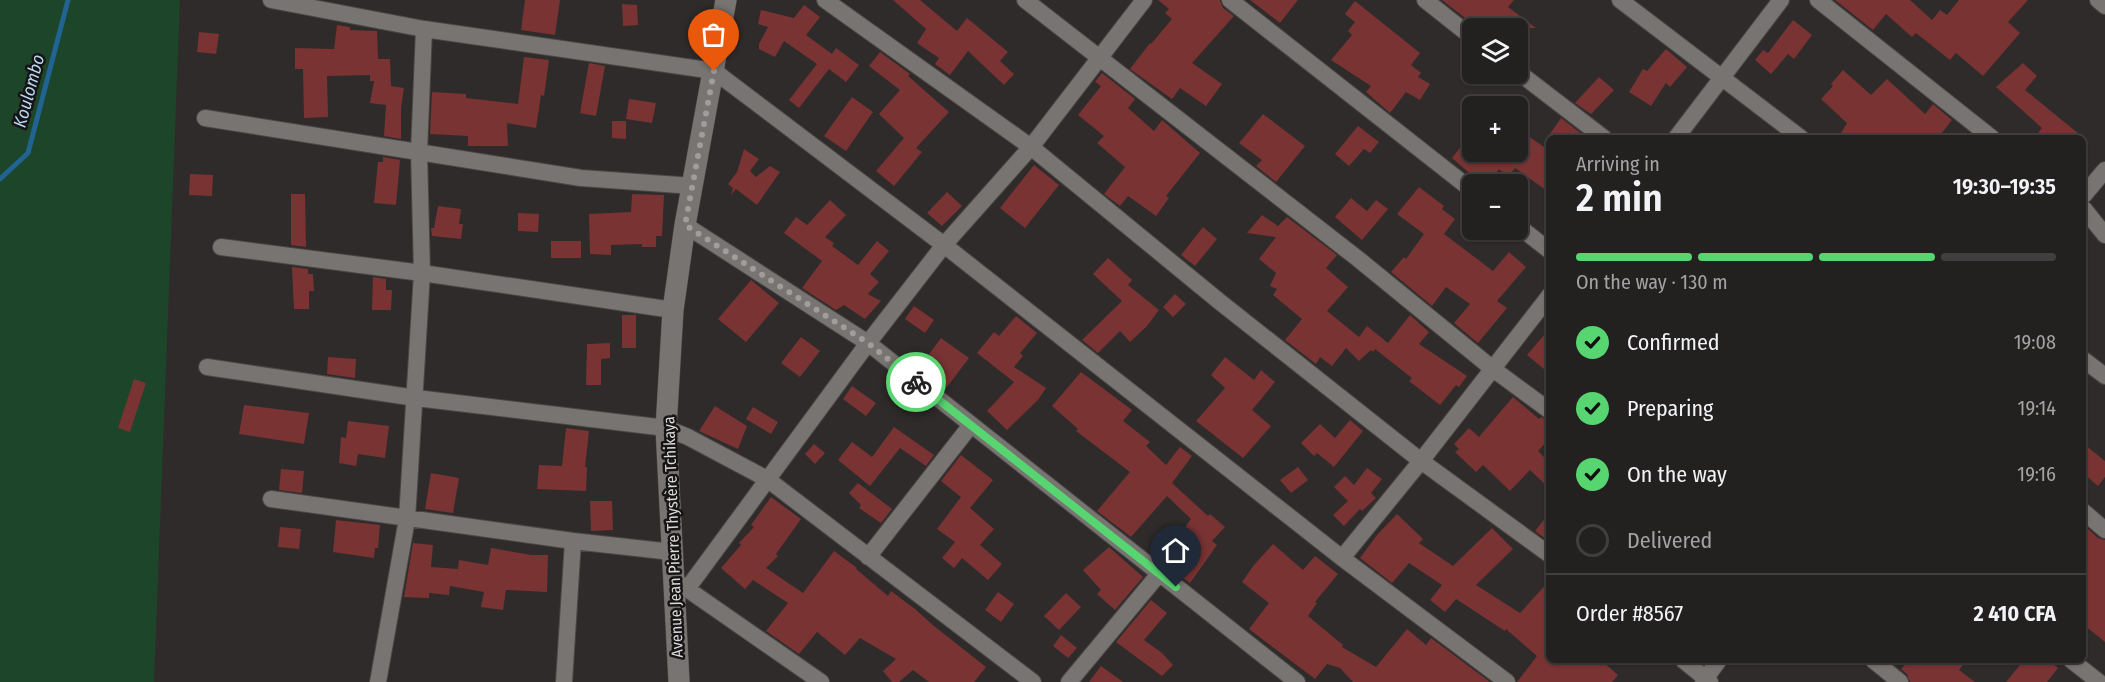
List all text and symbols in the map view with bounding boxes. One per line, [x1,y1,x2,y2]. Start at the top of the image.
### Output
pin [688,9,739,71]
icon: bag [697,18,730,51]
map controls [1462,18,1528,240]
button: layers [1462,18,1528,84]
water label: Koulombo [9,52,49,130]
button: + [1462,96,1528,162]
text: Arriving in [1576,152,1660,176]
text: 19:30–19:35 [1953,173,2056,200]
button: − [1462,174,1528,240]
text: 2 min [1576,175,1663,221]
text: On the way · 130 m [1576,270,1728,294]
icon: check [1576,326,1609,359]
text: Confirmed [1627,329,1720,356]
text: 19:08 [2014,330,2056,354]
courier [886,352,946,412]
icon: bike [900,366,933,399]
icon: check [1576,392,1609,425]
text: Preparing [1627,395,1713,422]
text: 19:14 [2018,396,2056,420]
street label: Avenue Jean Pierre Thystère Tchikaya [659,416,687,658]
icon: check [1576,458,1609,491]
text: On the way [1627,461,1727,488]
text: 19:16 [2017,462,2056,486]
pin [1150,525,1201,587]
text: Delivered [1627,527,1712,554]
icon: home [1159,534,1192,567]
text: Order #8567 [1576,600,1683,627]
text: 2 410 CFA [1973,600,2056,627]

